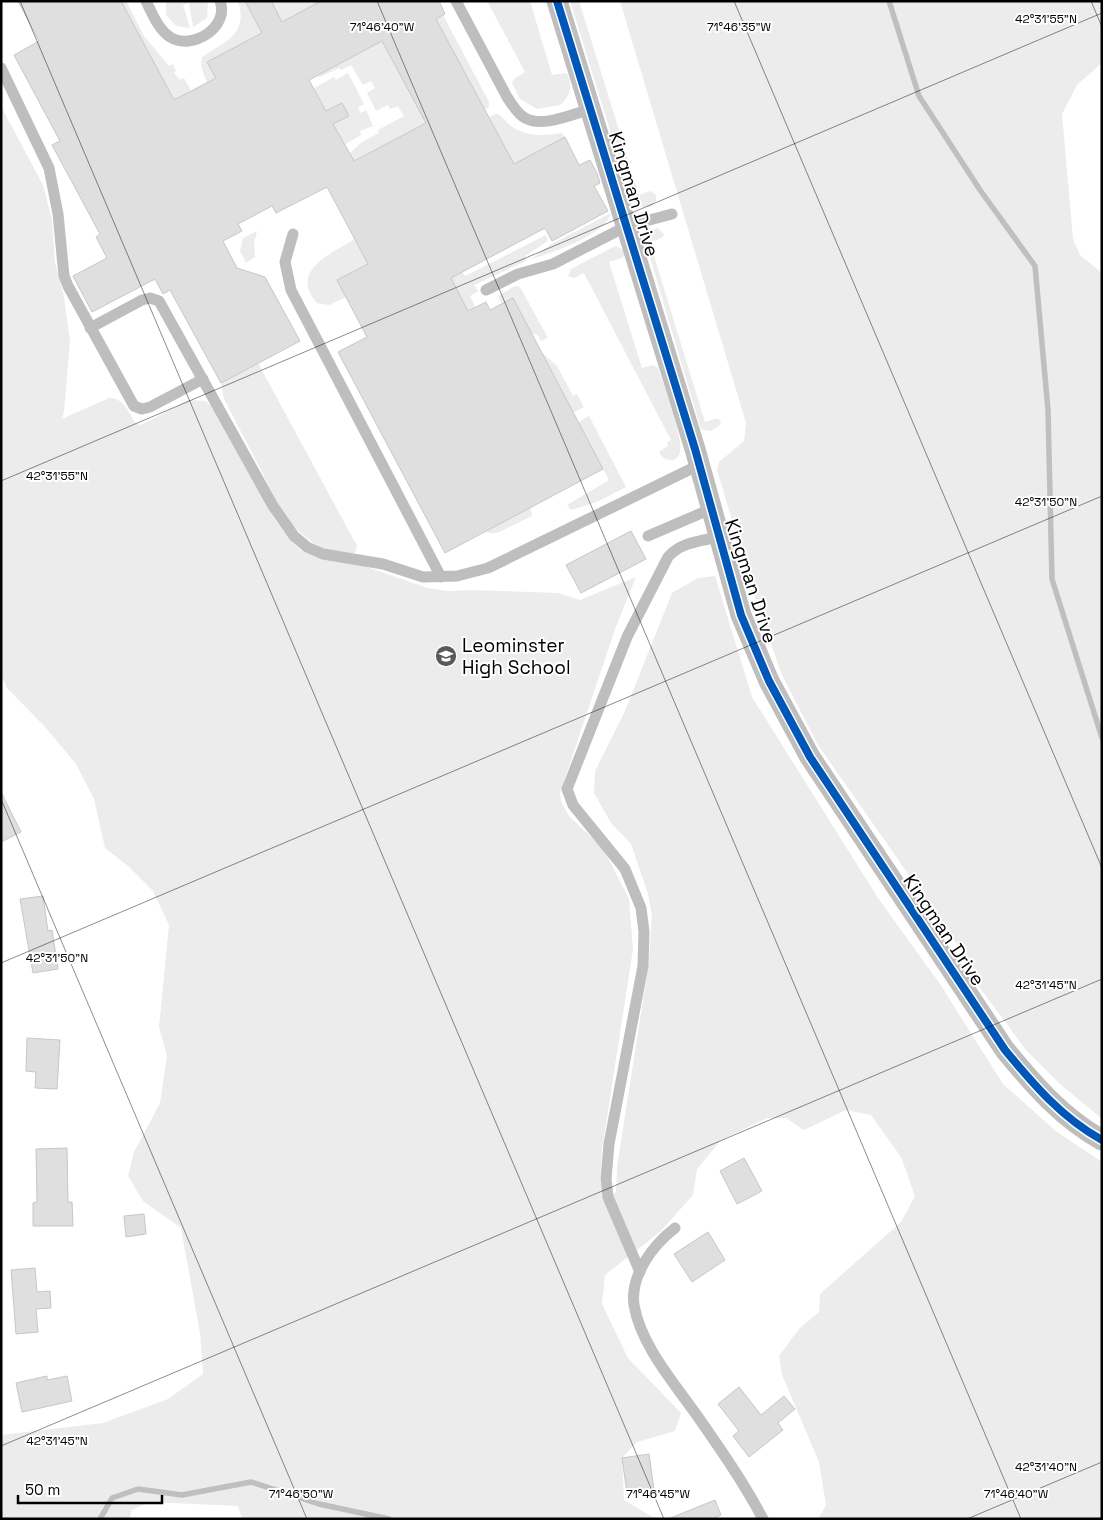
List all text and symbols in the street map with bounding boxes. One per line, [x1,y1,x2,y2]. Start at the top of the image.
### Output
text: 42°31'55"N [1015,11,1077,27]
text: 71°46'40"W [350,19,415,35]
text: 71°46'35"W [707,19,772,35]
street label: Kingman Drive [603,128,665,260]
text: 42°31'55"N [26,468,88,484]
text: 42°31'50"N [1015,494,1077,510]
street label: Kingman Drive [719,516,783,646]
place label: Leominster High School [462,633,571,680]
school or university icon: Leominster High School [434,644,458,668]
street label: Kingman Drive [897,869,991,991]
text: 42°31'50"N [26,950,88,966]
text: 42°31'45"N [1015,977,1077,993]
text: 42°31'45"N [26,1433,88,1449]
text: 42°31'40"N [1015,1459,1077,1475]
scale bar [18,1472,161,1504]
text: 50 m [25,1480,60,1499]
text: 71°46'50"W [269,1486,334,1502]
text: 71°46'45"W [626,1486,690,1502]
text: 71°46'40"W [984,1486,1049,1502]

